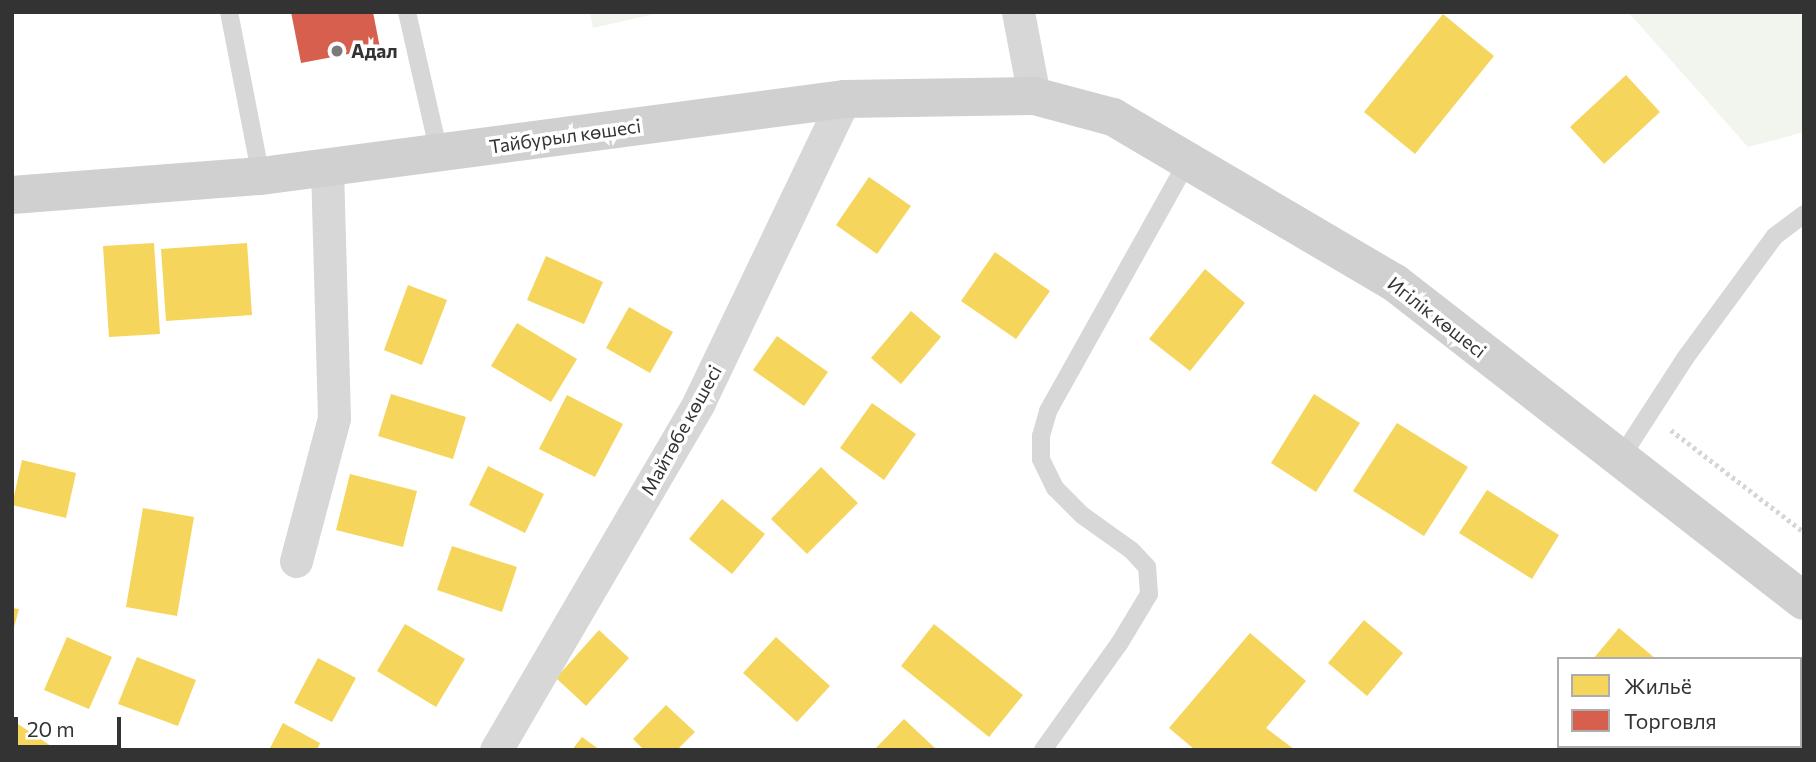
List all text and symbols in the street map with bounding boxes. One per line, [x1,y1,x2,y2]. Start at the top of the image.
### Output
place label: Адал [351,40,398,62]
marker: Адал [329,43,345,59]
street label: Тайбурыл көшесі [488,114,642,158]
street label: Игілік көшесі [1383,272,1491,362]
street label: Майтөбе көшесі [636,361,726,499]
legend [1557,657,1802,748]
text: Жильё [1624,673,1692,698]
scale bar [18,702,124,746]
text: Торговля [1624,708,1717,733]
text: 20 m [27,716,75,741]

